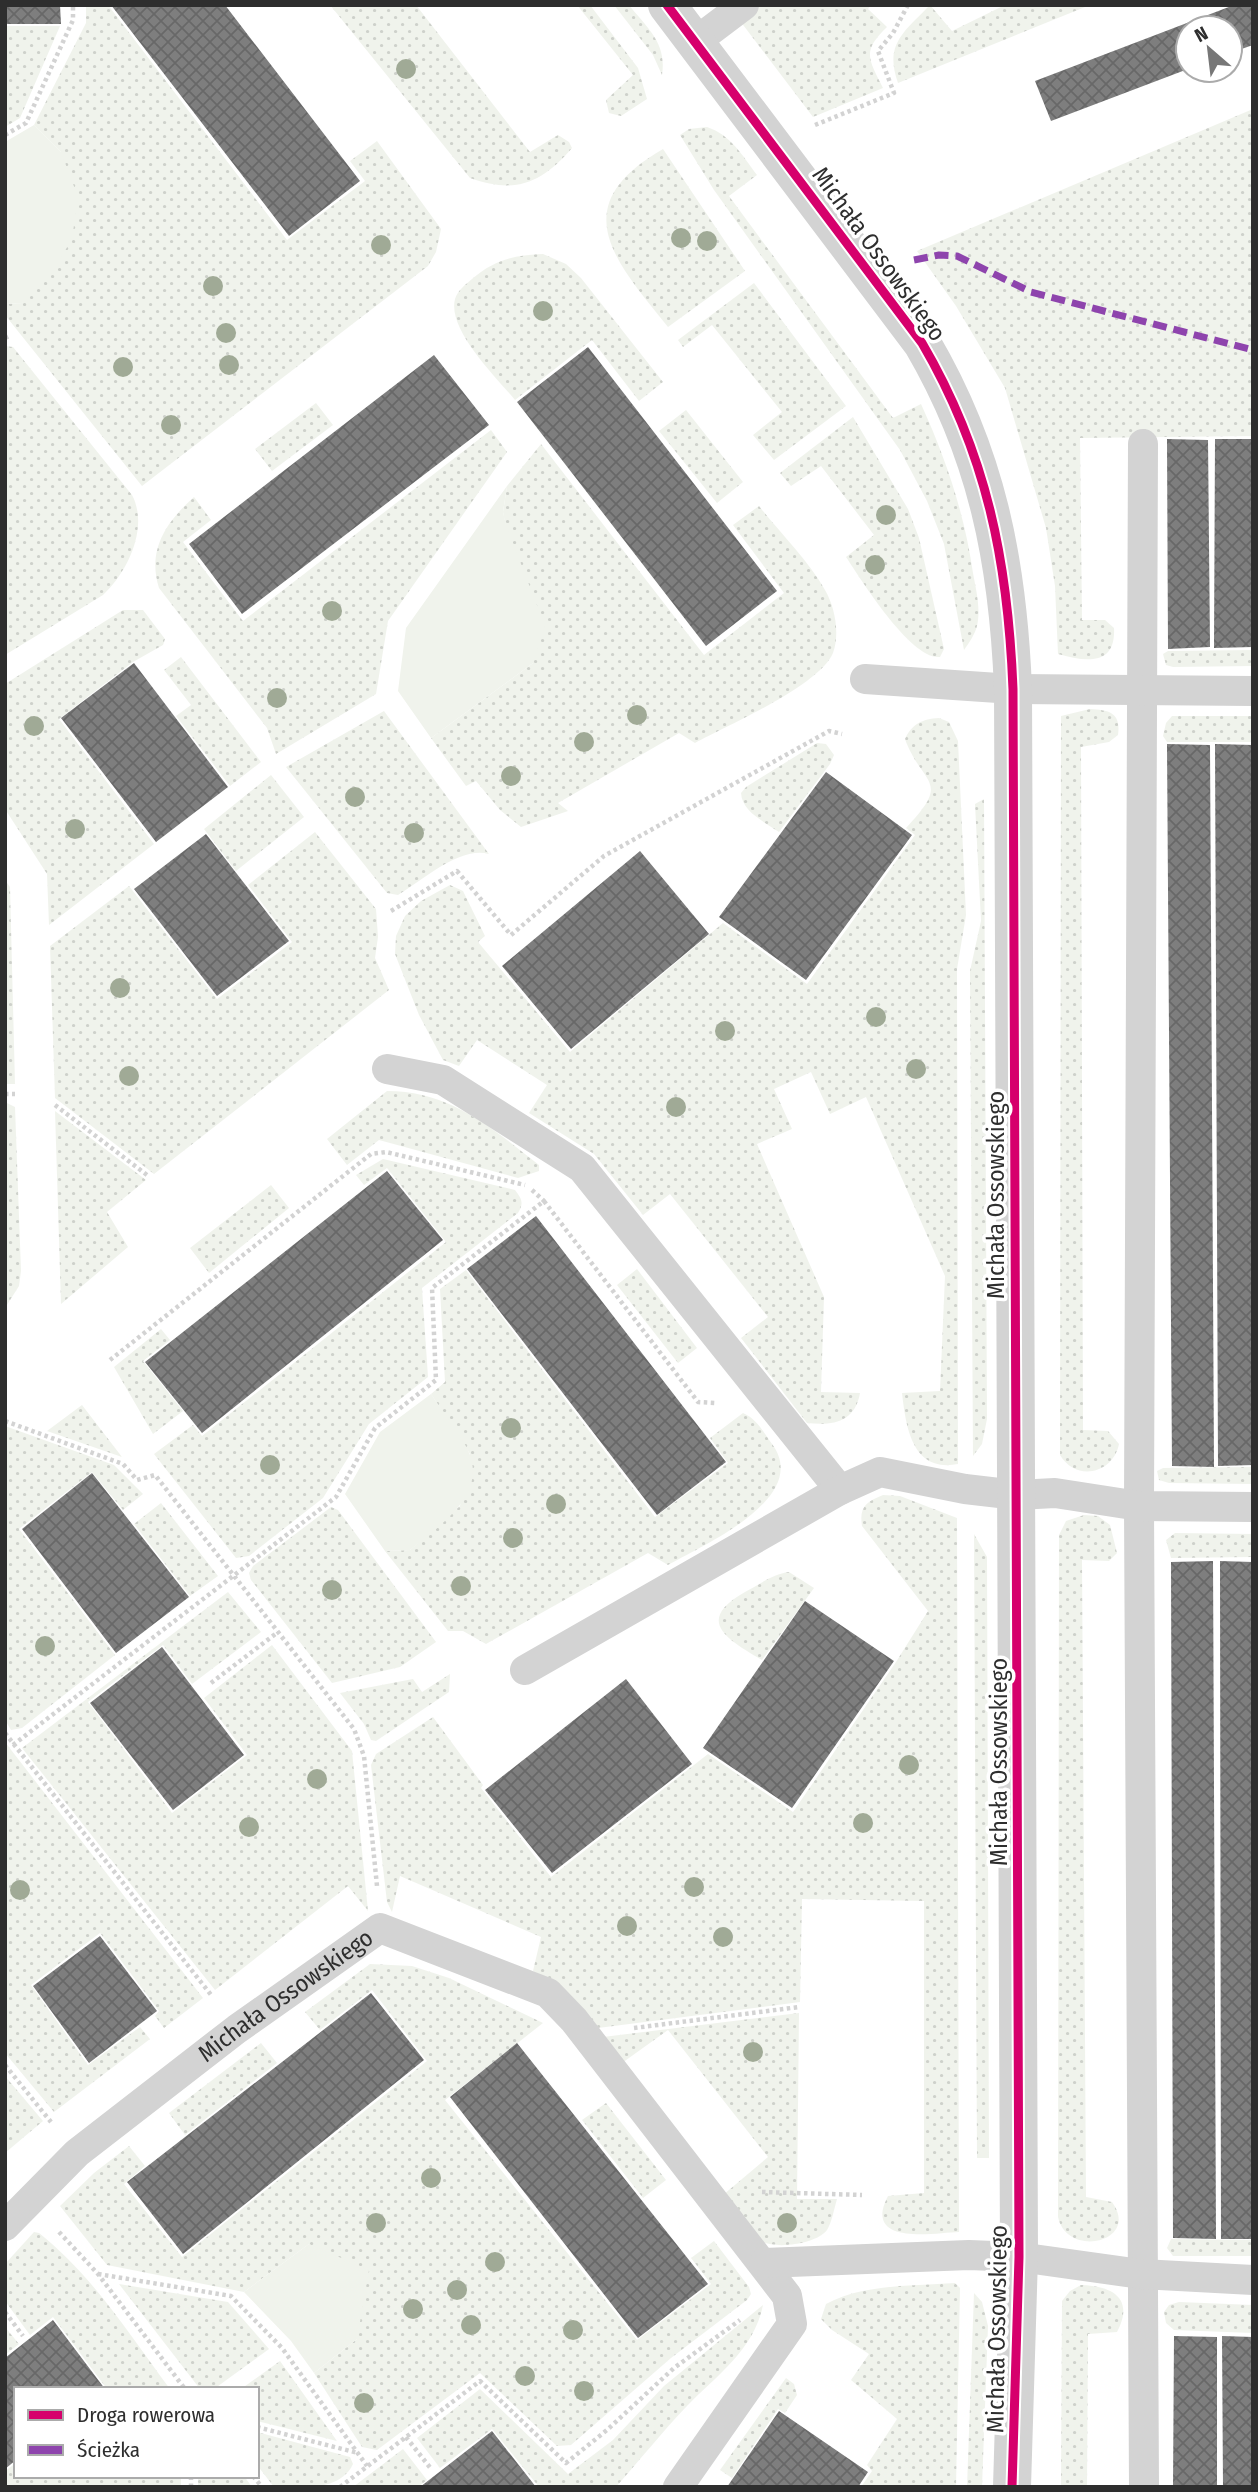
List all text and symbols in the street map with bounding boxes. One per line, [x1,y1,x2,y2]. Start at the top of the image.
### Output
north arrow [1174,14,1244,84]
text: N [1191,22,1212,47]
street label: Michała Ossowskiego [806,162,952,346]
street label: Michała Ossowskiego [982,1091,1010,1299]
street label: Michała Ossowskiego [985,1658,1013,1866]
street label: Michała Ossowskiego [193,1923,378,2068]
street label: Michała Ossowskiego [981,2225,1013,2433]
legend [14,2387,259,2478]
text: Droga rowerowa [77,2402,215,2428]
text: Ścieżka [77,2437,140,2463]

